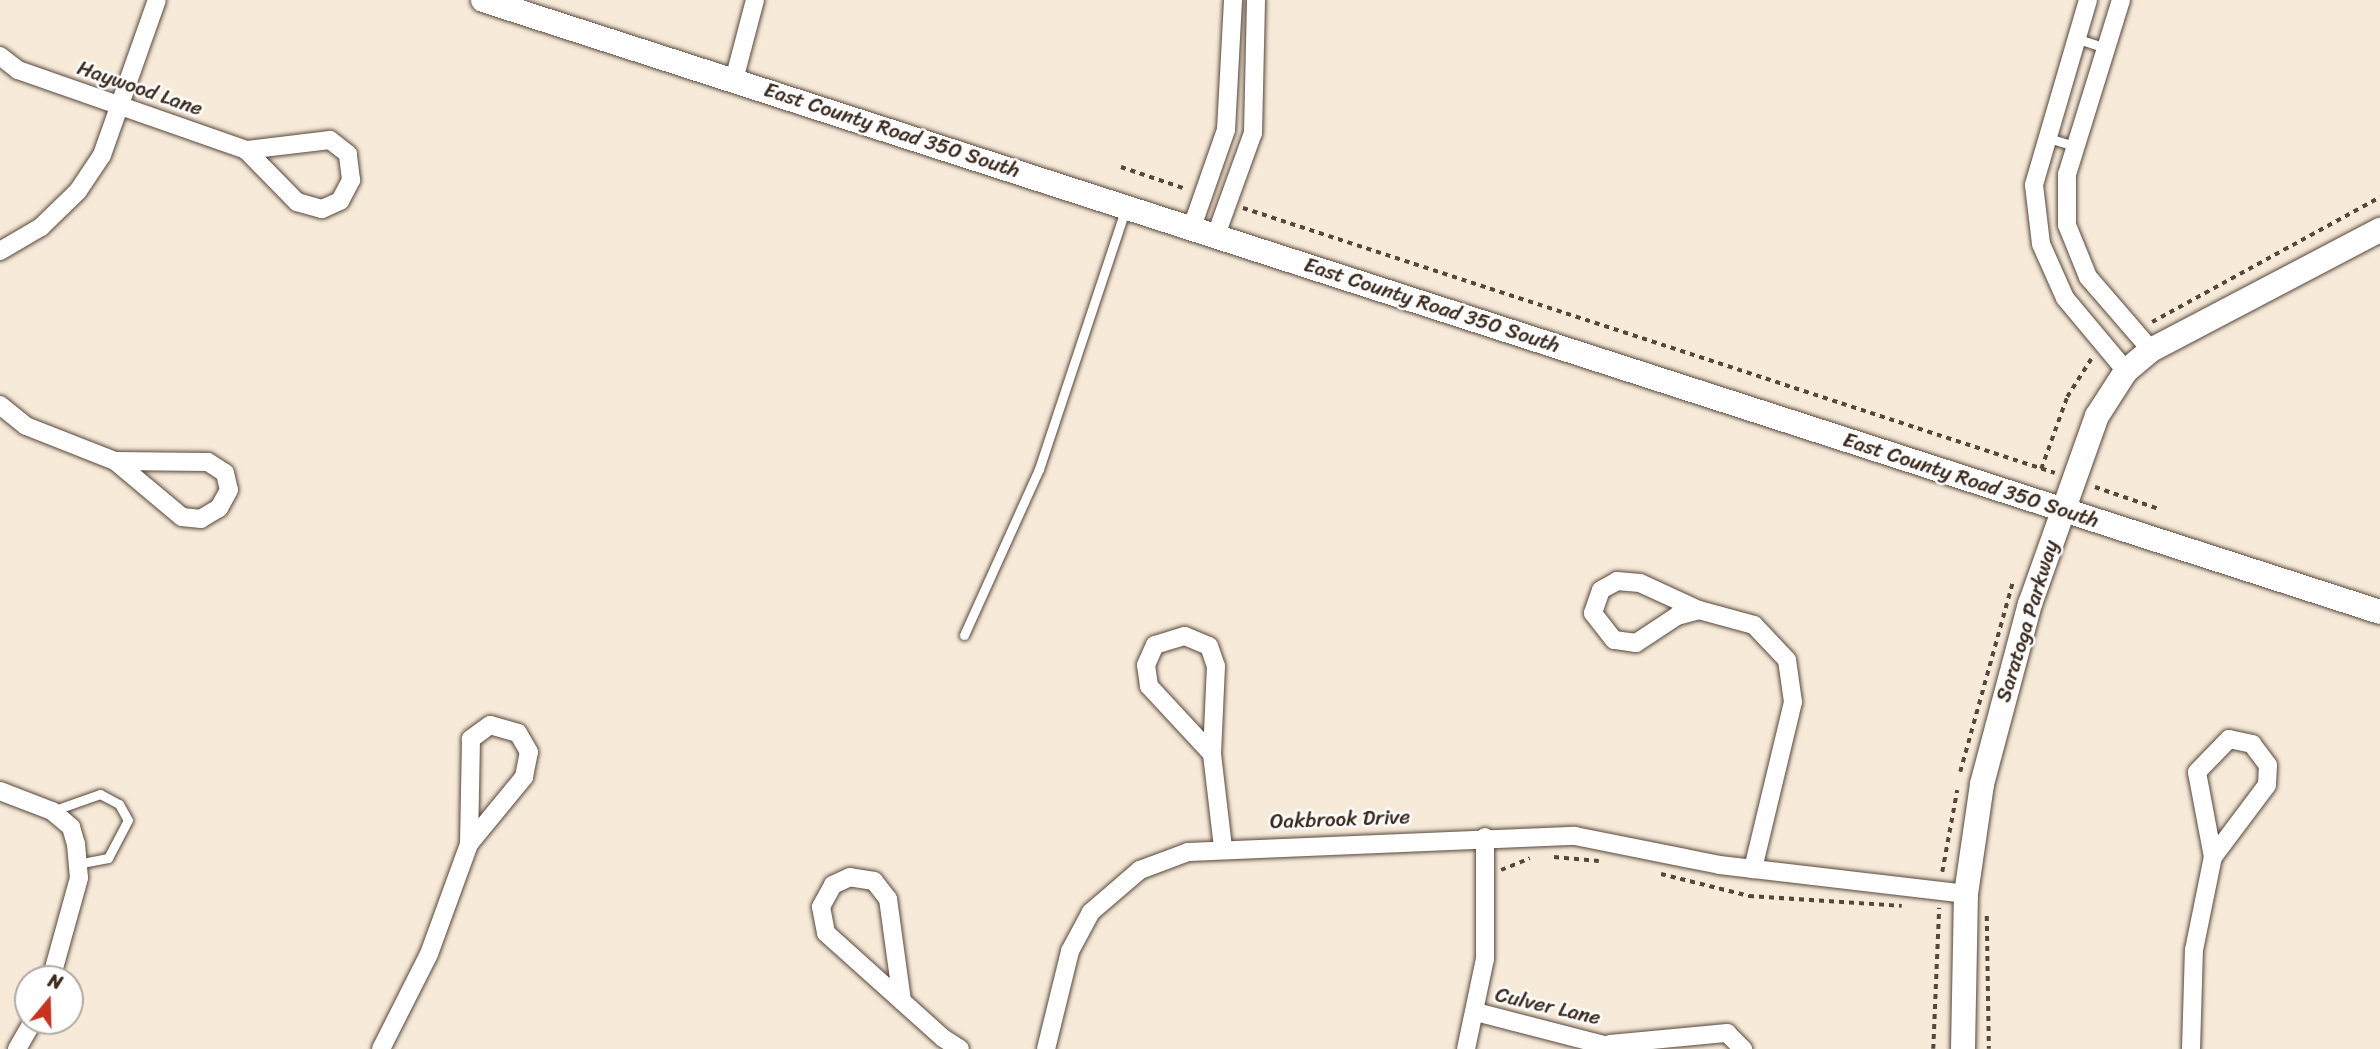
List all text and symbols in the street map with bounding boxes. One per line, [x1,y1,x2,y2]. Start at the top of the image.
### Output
street label: Haywood Lane [74,55,206,121]
street label: East County Road 350 South [761,77,1023,183]
street label: East County Road 350 South [1301,252,1563,358]
street label: East County Road 350 South [1840,427,2102,533]
street label: Saratoga Parkway [1990,537,2064,705]
street label: Oakbrook Drive [1269,804,1411,834]
text: N [44,964,67,999]
north arrow [14,965,84,1035]
street label: Culver Lane [1493,982,1603,1030]

